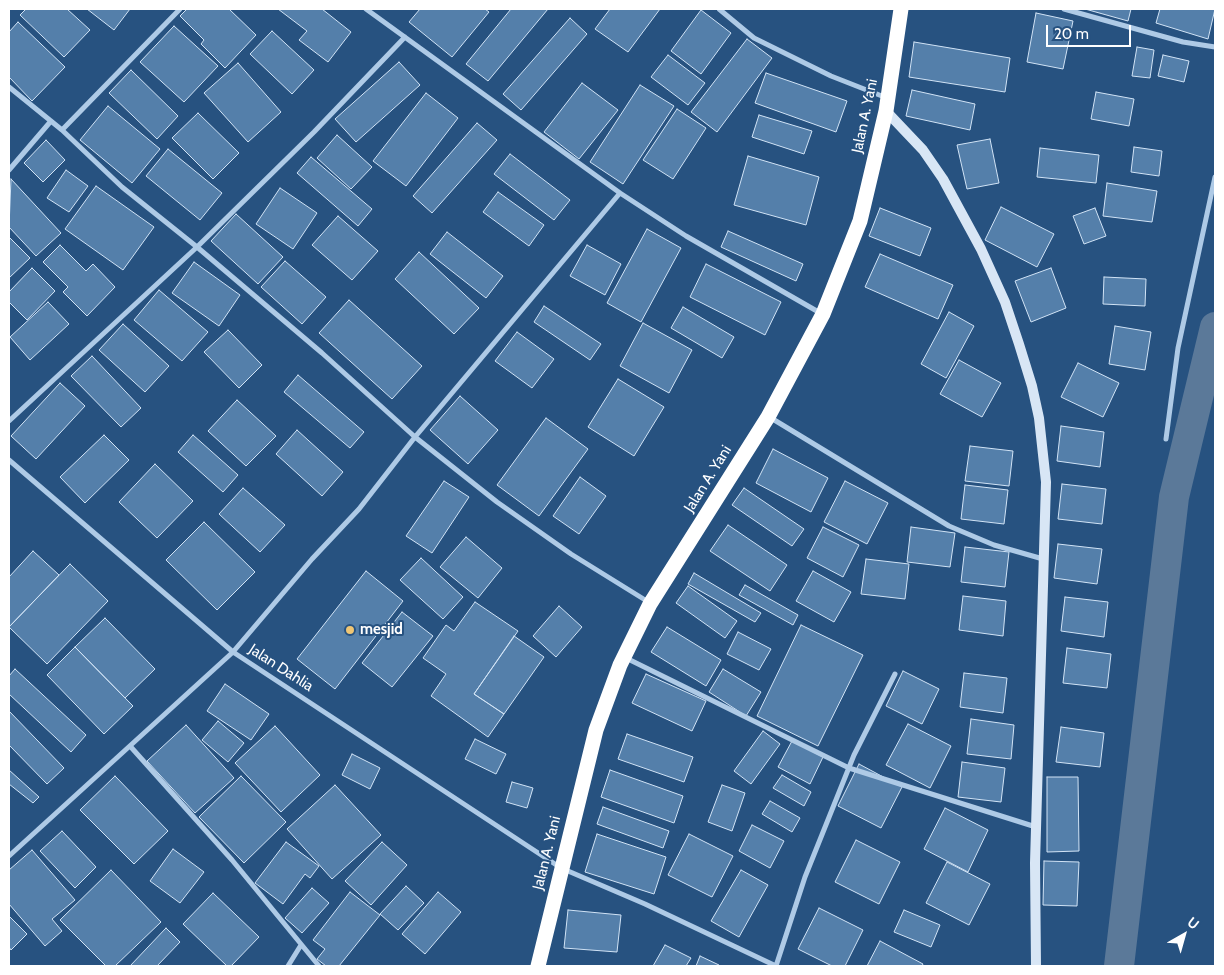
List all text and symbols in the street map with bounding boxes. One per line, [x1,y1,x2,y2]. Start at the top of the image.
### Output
scale bar [1049,15,1134,47]
text: 20 m [1054,25,1089,43]
street label: Jalan A. Yani [848,77,882,155]
street label: Jalan A. Yani [680,442,736,516]
place label: mesjid [360,621,403,639]
marker: mesjid [344,624,356,636]
street label: Jalan Dahlia [245,640,317,696]
street label: Jalan A. Yani [529,814,565,892]
north arrow [1159,910,1209,960]
text: U [1184,913,1203,933]

